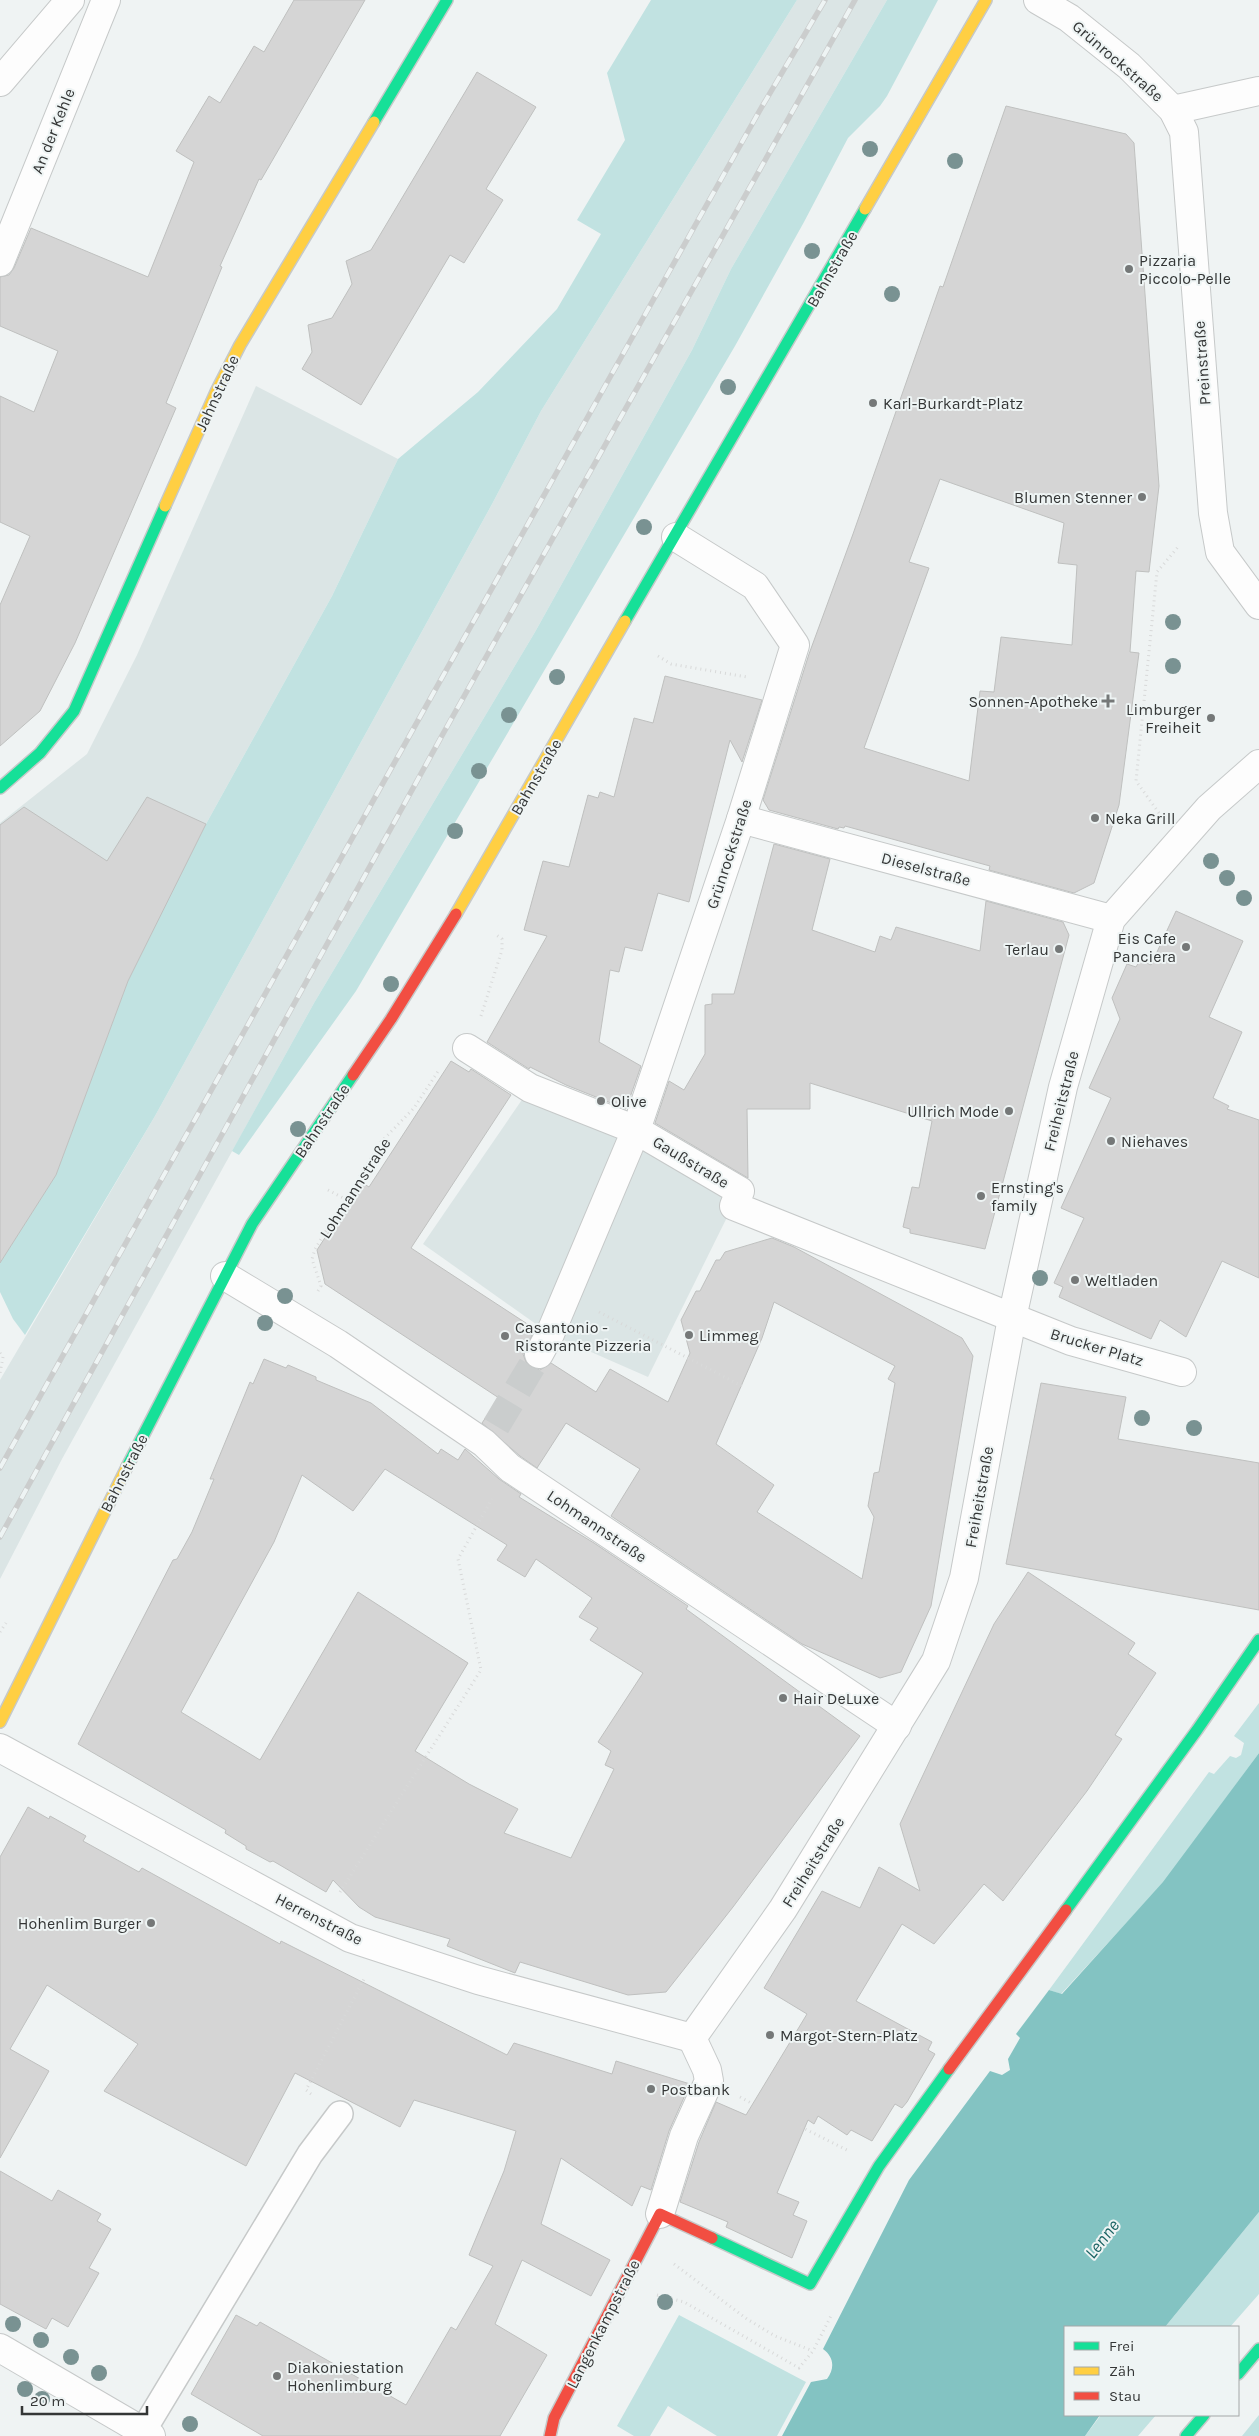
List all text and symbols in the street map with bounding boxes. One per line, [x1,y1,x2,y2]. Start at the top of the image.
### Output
street label: Grünrockstraße [1069,16,1167,106]
street label: An der Kehle [27,86,79,176]
street label: Bahnstraße [802,227,862,311]
place label: Pizzaria Piccolo-Pelle [1139,251,1231,288]
marker: Pizzaria Piccolo-Pelle [1123,263,1135,275]
street label: Preinstraße [1190,320,1214,406]
street label: Jahnstraße [191,352,243,434]
place label: Karl-Burkardt-Platz [883,394,1023,413]
marker: Karl-Burkardt-Platz [867,397,879,409]
place label: Blumen Stenner [1014,488,1132,507]
marker: Blumen Stenner [1136,491,1148,503]
place label: Sonnen-Apotheke [968,692,1098,711]
marker: Sonnen-Apotheke [1102,695,1114,707]
place label: Limburger Freiheit [1126,700,1201,737]
marker: Limburger Freiheit [1205,712,1217,724]
street label: Bahnstraße [506,735,566,819]
street label: Grünrockstraße [702,797,756,911]
place label: Neka Grill [1105,809,1176,828]
marker: Neka Grill [1089,812,1101,824]
street label: Dieselstraße [879,848,973,890]
place label: Eis Cafe Panciera [1113,929,1176,966]
place label: Terlau [1005,940,1049,959]
marker: Eis Cafe Panciera [1180,941,1192,953]
marker: Terlau [1053,943,1065,955]
street label: Freiheitstraße [1039,1049,1083,1153]
street label: Bahnstraße [290,1080,354,1162]
place label: Olive [611,1092,647,1111]
marker: Olive [595,1095,607,1107]
place label: Ullrich Mode [907,1102,999,1121]
marker: Ullrich Mode [1003,1105,1015,1117]
street label: Gaußstraße [649,1132,733,1192]
place label: Niehaves [1121,1132,1188,1151]
street label: Lohmannstraße [315,1134,395,1242]
marker: Niehaves [1105,1135,1117,1147]
place label: Ernsting's family [991,1178,1064,1215]
marker: Ernsting's family [975,1190,987,1202]
place label: Weltladen [1085,1271,1158,1290]
marker: Weltladen [1069,1274,1081,1286]
place label: Casantonio - Ristorante Pizzeria [515,1318,651,1355]
street label: Brucker Platz [1048,1324,1146,1370]
place label: Limmeg [699,1326,758,1345]
marker: Limmeg [683,1329,695,1341]
marker: Casantonio - Ristorante Pizzeria [499,1330,511,1342]
street label: Bahnstraße [96,1431,152,1515]
street label: Freiheitstraße [961,1445,997,1549]
street label: Lohmannstraße [544,1486,650,1566]
place label: Hair DeLuxe [793,1689,879,1708]
marker: Hair DeLuxe [777,1692,789,1704]
street label: Freiheitstraße [778,1813,848,1911]
street label: Herrenstraße [272,1889,366,1949]
place label: Hohenlim Burger [18,1914,141,1933]
marker: Hohenlim Burger [145,1917,157,1929]
place label: Margot-Stern-Platz [780,2026,918,2045]
marker: Margot-Stern-Platz [764,2029,776,2041]
place label: Postbank [661,2080,730,2099]
marker: Postbank [645,2083,657,2095]
water label: Lenne [1080,2215,1124,2263]
street label: Langenkampstraße [562,2256,644,2392]
legend [1064,2326,1239,2416]
text: Frei [1109,2337,1134,2355]
place label: Diakoniestation Hohenlimburg [287,2358,404,2395]
text: Zäh [1109,2362,1135,2380]
marker: Diakoniestation Hohenlimburg [271,2370,283,2382]
scale bar [22,2384,148,2416]
text: Stau [1109,2387,1141,2405]
text: 20 m [30,2392,65,2410]

